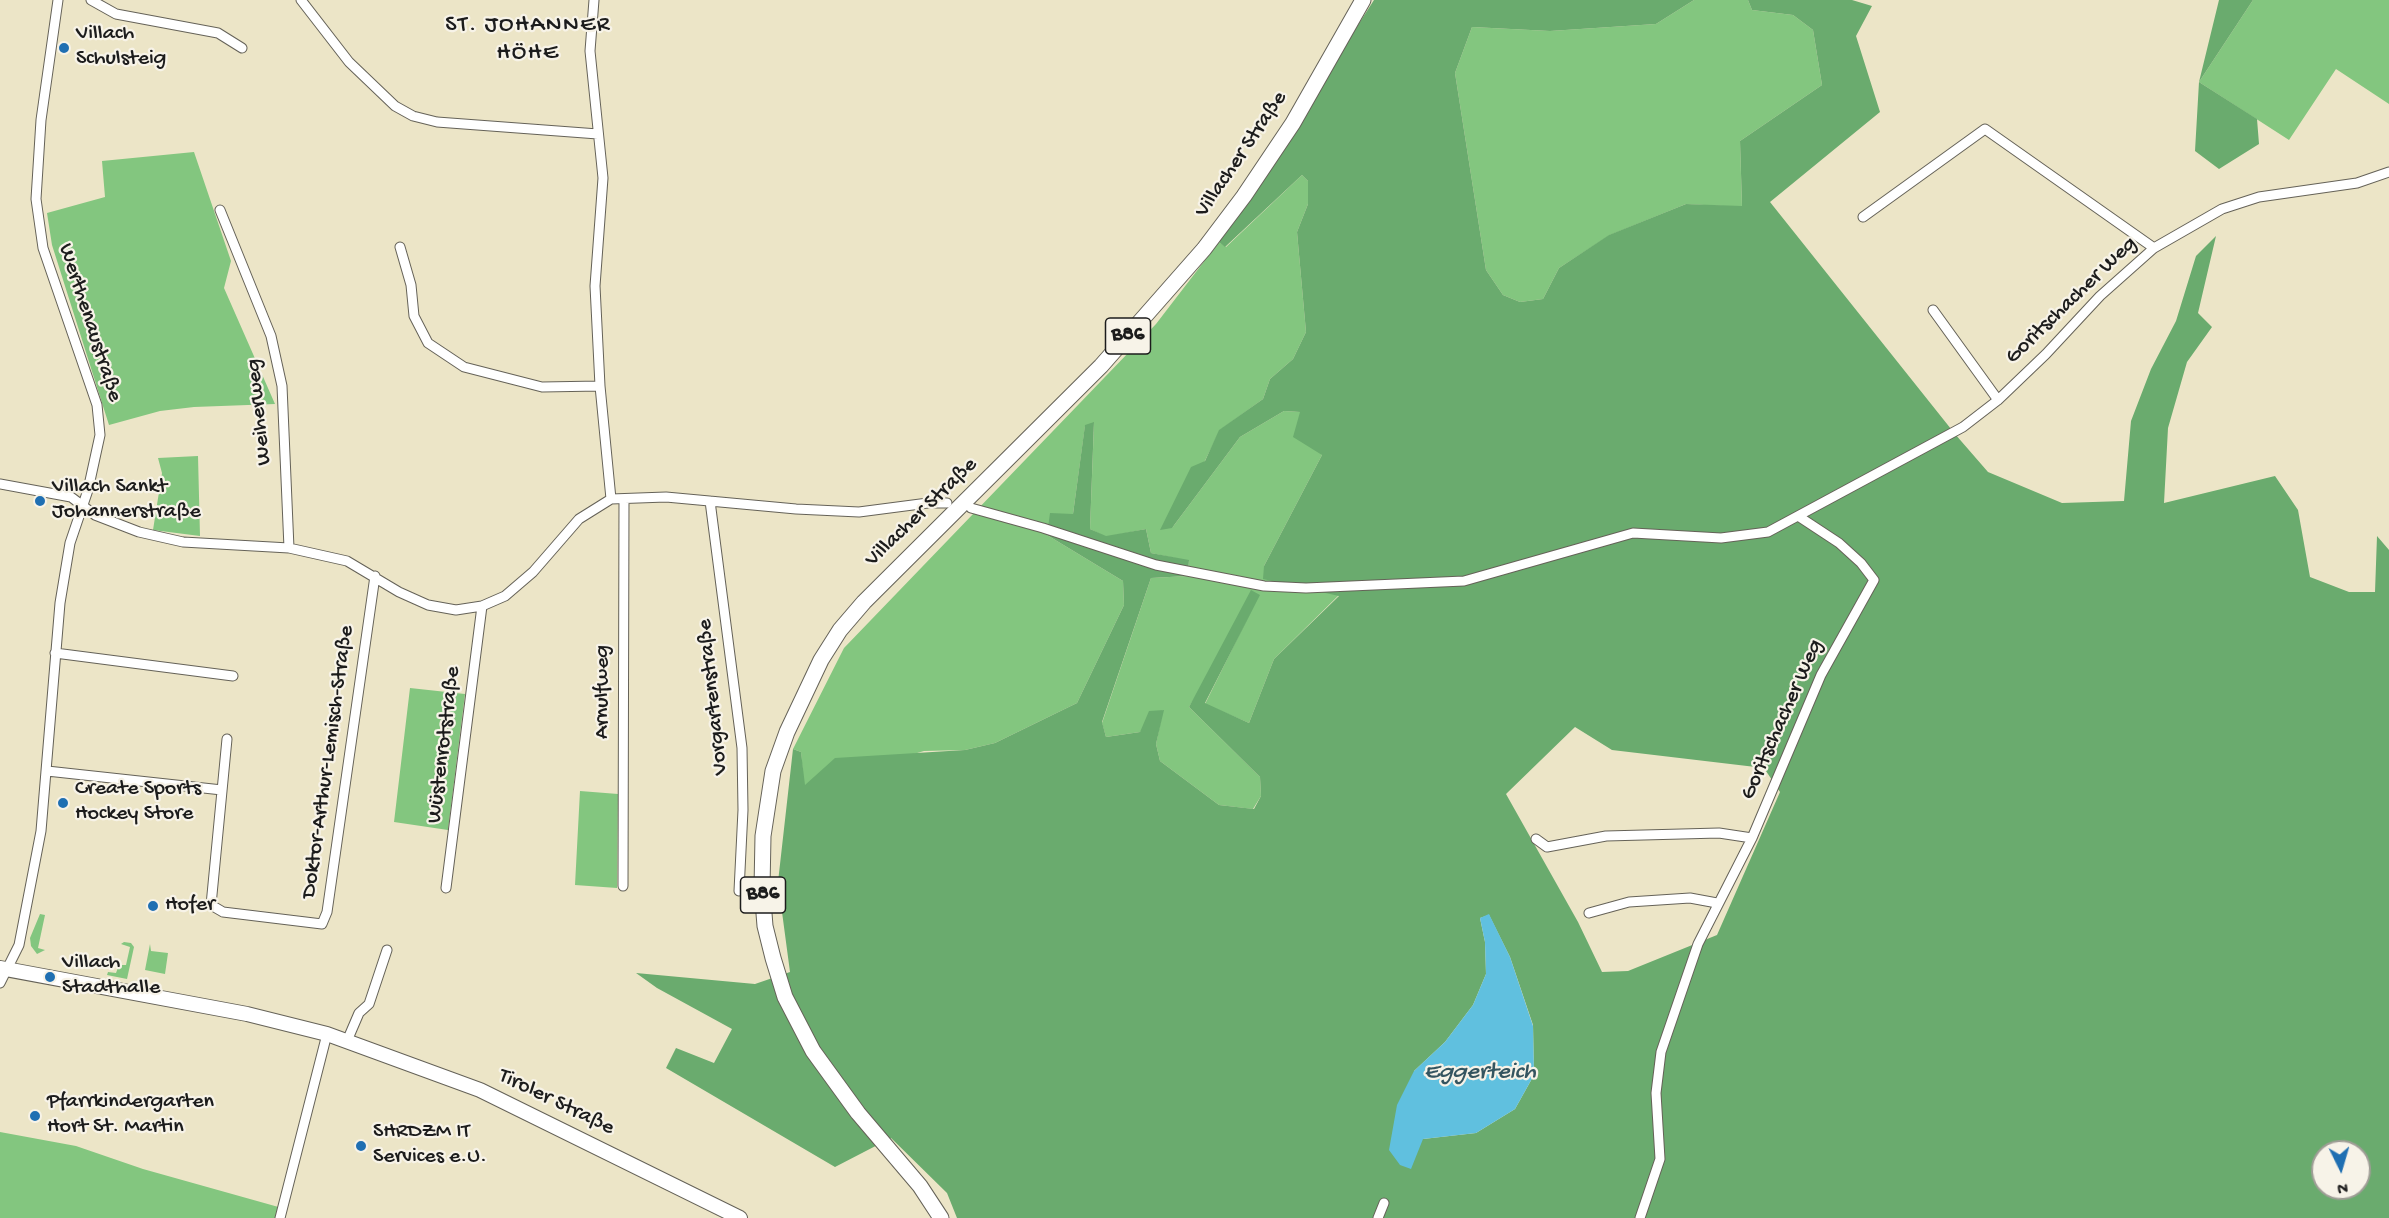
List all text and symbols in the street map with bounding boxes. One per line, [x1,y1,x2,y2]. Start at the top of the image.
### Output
district label: ST. JOHANNER HÖHE [445,12,611,68]
place label: Villach Schulsteig [76,22,166,74]
marker: Villach Schulsteig [57,41,71,55]
street label: Villacher Straße [1190,87,1294,223]
street label: Goritschacher Weg [2001,232,2143,370]
street label: Werthenaustraße [51,241,127,405]
road number: B86 [1106,318,1150,354]
street label: Weiherweg [241,358,279,466]
street label: Villacher Straße [860,453,984,573]
place label: Villach Sankt Johannerstraße [52,475,201,526]
marker: Villach Sankt Johannerstraße [33,494,47,508]
street label: Vorgartenstraße [693,618,735,776]
street label: Doktor-Arthur-Lemisch-Straße [297,624,361,900]
street label: Goritschacher Weg [1736,636,1830,804]
street label: Arnulfweg [591,645,617,739]
street label: Wüstenrotstraße [422,665,468,825]
place label: Create Sports Hockey Store [75,777,201,828]
marker: Create Sports Hockey Store [56,796,70,810]
road number: B86 [740,877,786,913]
place label: Hofer [165,893,215,919]
marker: Hofer [146,899,160,913]
place label: Villach Stadthalle [62,951,160,1002]
marker: Villach Stadthalle [43,970,57,984]
water label: Eggerteich [1424,1059,1536,1087]
street label: Tiroler Straße [494,1064,618,1142]
place label: Pfarrkindergarten Hort St. Martin [47,1090,214,1142]
marker: Pfarrkindergarten Hort St. Martin [28,1109,42,1123]
place label: SHRDZM IT Services e.U. [373,1120,487,1172]
marker: SHRDZM IT Services e.U. [354,1139,368,1153]
north arrow [2311,1140,2371,1200]
text: N [2336,1177,2348,1196]

